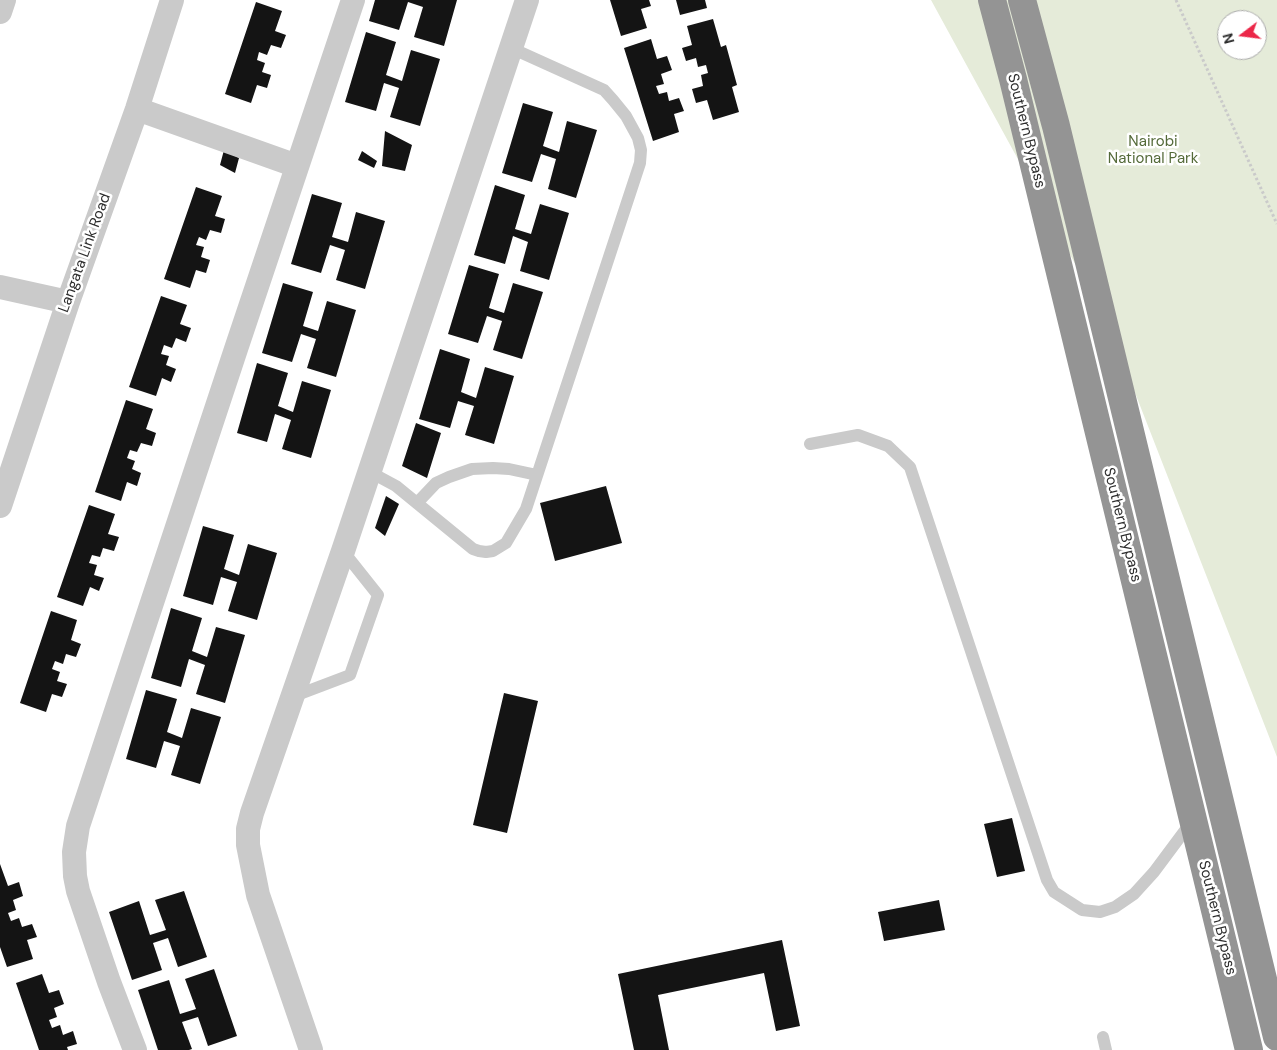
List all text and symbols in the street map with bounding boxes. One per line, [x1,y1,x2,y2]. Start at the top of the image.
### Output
north arrow [1217,10,1267,60]
text: N [1218,31,1238,46]
street label: Southern Bypass [1003,72,1049,190]
park label: Nairobi National Park [1108,133,1198,168]
street label: Langata Link Road [55,191,115,315]
street label: Southern Bypass [1099,466,1145,584]
street label: Southern Bypass [1194,859,1240,977]

